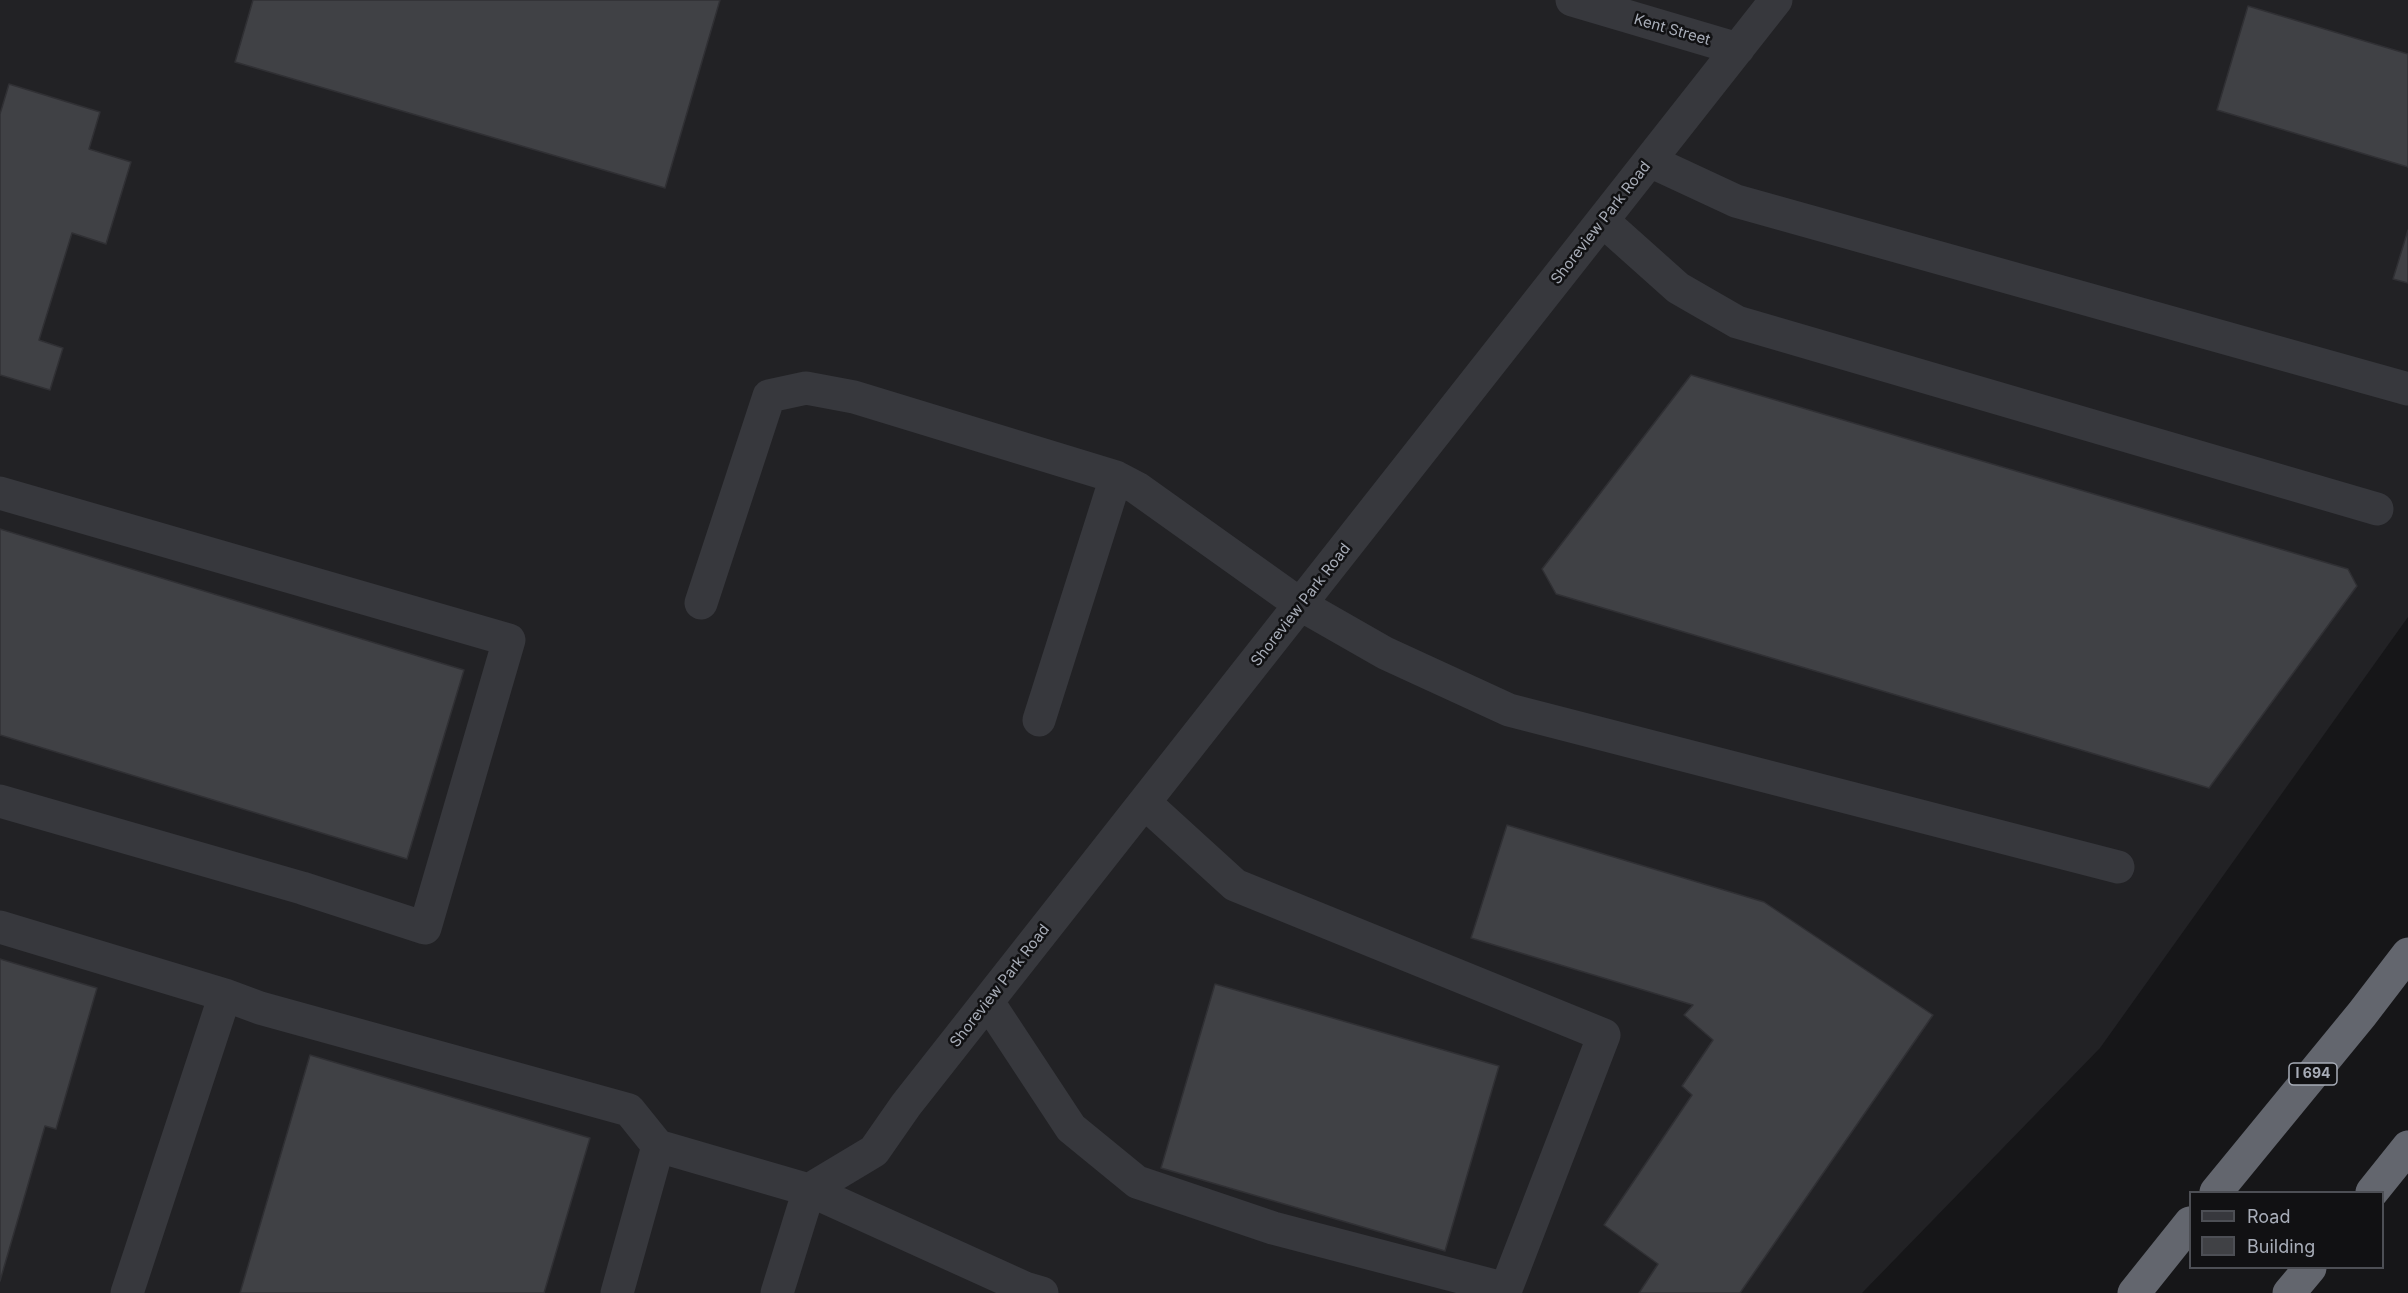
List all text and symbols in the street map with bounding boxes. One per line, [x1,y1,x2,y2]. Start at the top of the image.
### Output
street label: Kent Street [1632,11,1712,49]
street label: Shoreview Park Road [1547,158,1655,288]
street label: Shoreview Park Road [1247,540,1355,670]
street label: Shoreview Park Road [946,921,1054,1051]
road number: I 694 [2289,1063,2337,1085]
legend [2189,1191,2384,1269]
text: Road [2247,1206,2290,1227]
text: Building [2247,1236,2315,1257]

